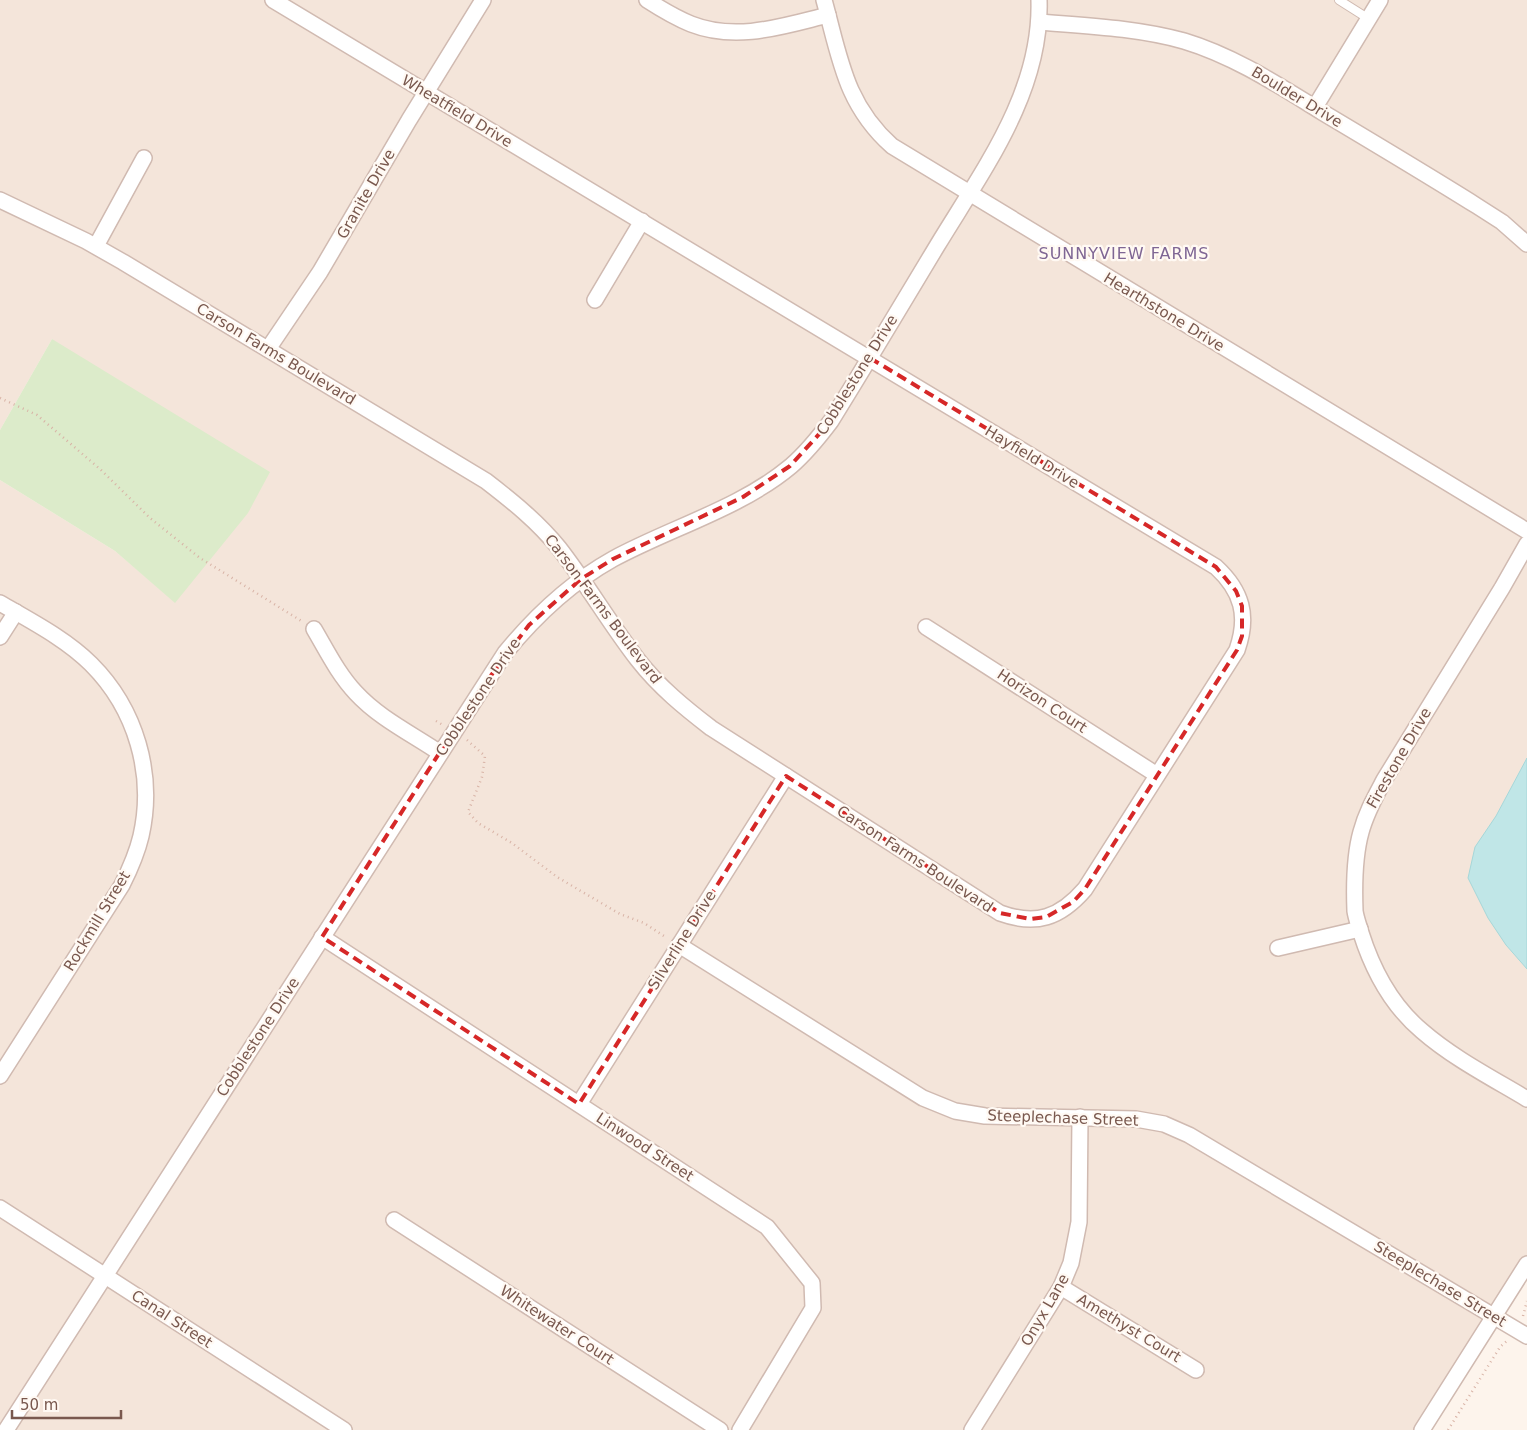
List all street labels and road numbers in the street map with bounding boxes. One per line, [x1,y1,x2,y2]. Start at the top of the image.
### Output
street label: Boulder Drive [1248,63,1346,131]
street label: Wheatfield Drive [398,71,516,151]
street label: Granite Drive [333,146,399,242]
street label: Hearthstone Drive [1100,269,1228,355]
street label: Carson Farms Boulevard [193,299,359,409]
street label: Cobblestone Drive [813,312,901,438]
street label: Hayfield Drive [982,422,1082,492]
street label: Carson Farms Boulevard [541,531,665,687]
street label: Cobblestone Drive [432,635,524,759]
street label: Horizon Court [994,665,1090,737]
street label: Firestone Drive [1363,705,1435,811]
street label: Carson Farms Boulevard [834,802,996,916]
street label: Rockmill Street [60,868,134,974]
street label: Silverline Drive [644,887,720,993]
street label: Cobblestone Drive [213,974,303,1100]
street label: Steeplechase Street [987,1106,1139,1130]
street label: Linwood Street [593,1109,697,1185]
street label: Steeplechase Street [1371,1237,1509,1331]
street label: Onyx Lane [1017,1271,1073,1349]
street label: Whitewater Court [497,1281,617,1369]
street label: Canal Street [128,1286,216,1352]
street label: Amethyst Court [1074,1290,1184,1366]

